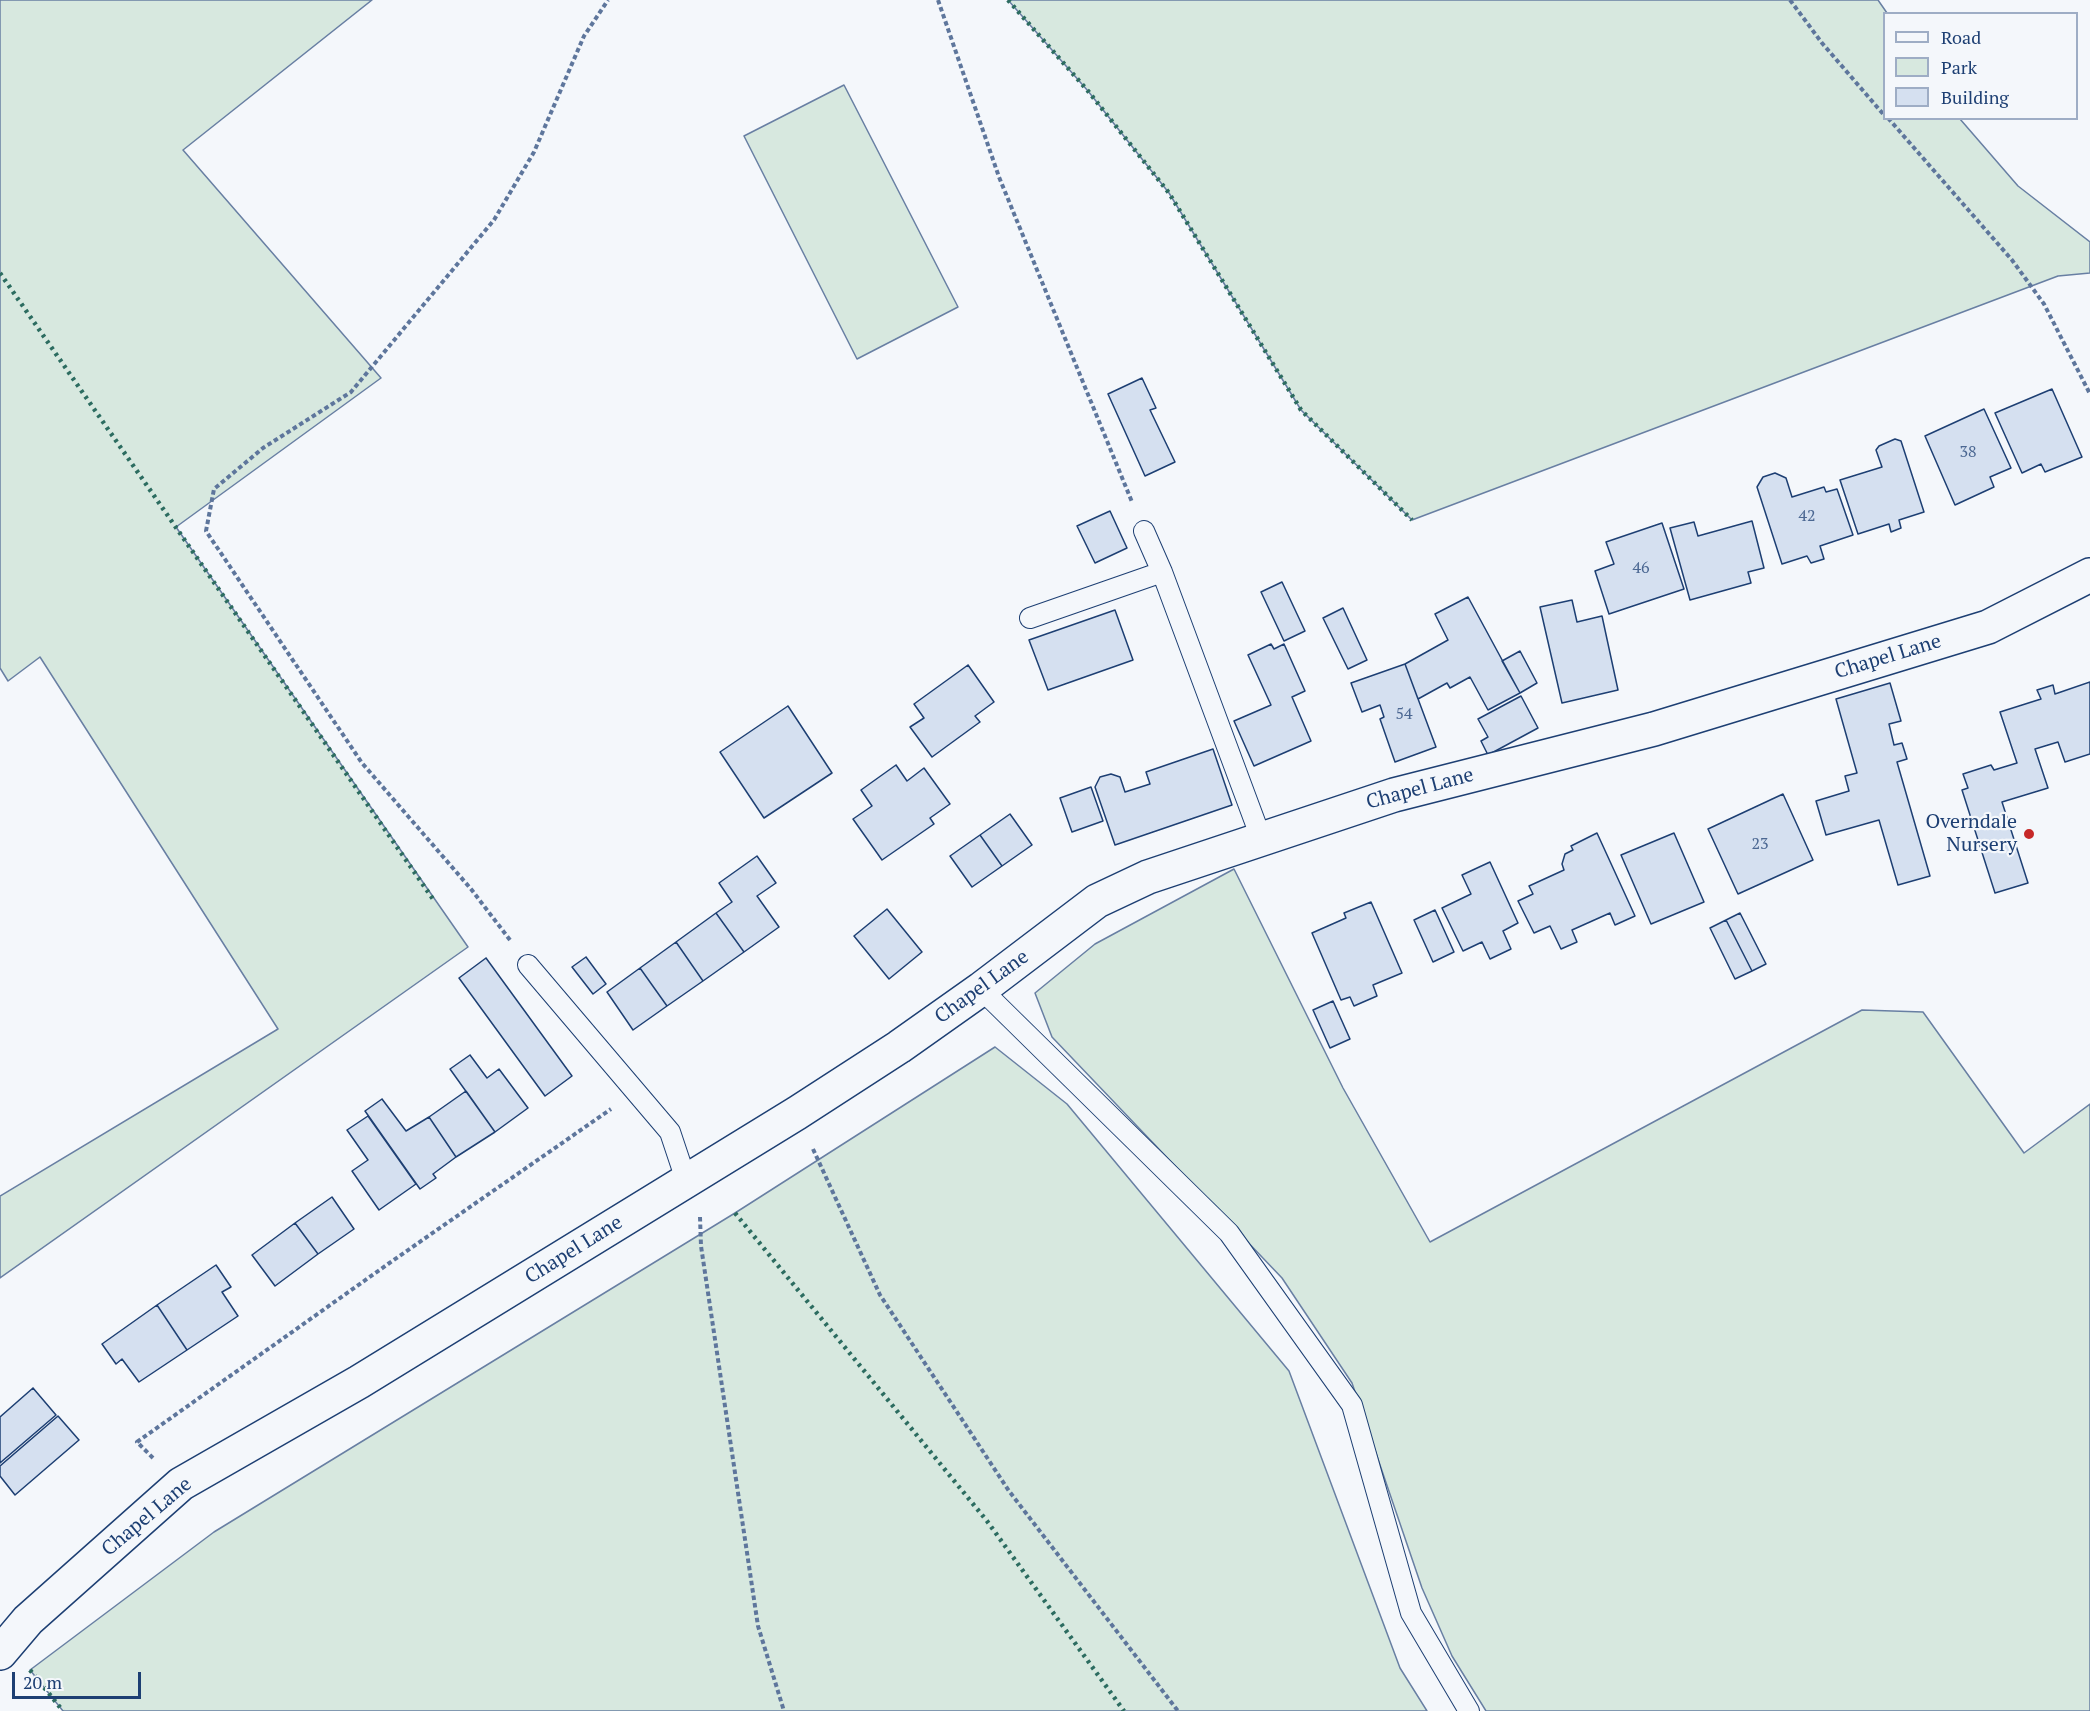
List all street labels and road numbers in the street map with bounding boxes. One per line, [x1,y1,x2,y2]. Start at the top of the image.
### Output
street label: Chapel Lane [1832,629,1944,685]
street label: Chapel Lane [1364,763,1476,815]
street label: Chapel Lane [930,945,1034,1029]
street label: Chapel Lane [521,1211,627,1289]
street label: Chapel Lane [97,1472,197,1562]

